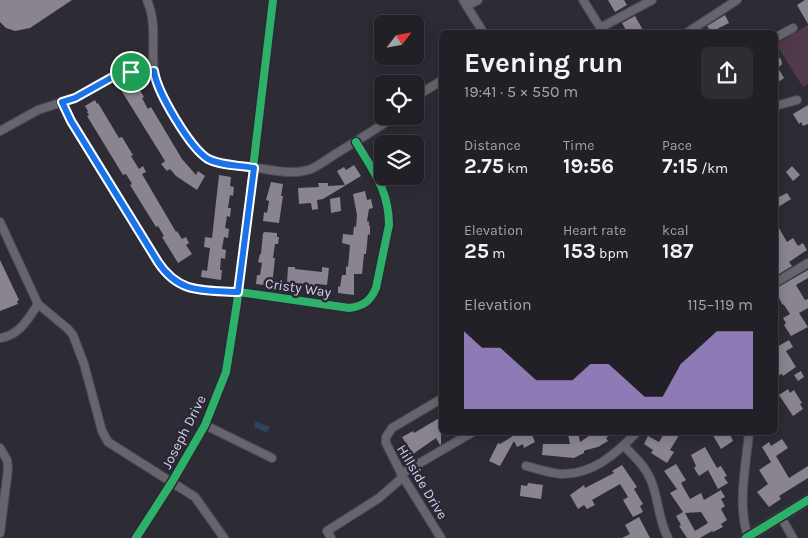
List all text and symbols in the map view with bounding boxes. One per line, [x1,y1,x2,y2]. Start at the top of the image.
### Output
north arrow [374,15,424,65]
map controls [374,15,424,185]
text: Evening run [464,46,623,79]
button: share [701,47,753,99]
pin [110,51,152,93]
icon: arrive [117,58,145,86]
button: locate [374,75,424,125]
text: 19:41 · 5 × 550 m [464,82,578,101]
button: layers [374,135,424,185]
text: Distance [464,137,521,154]
text: Time [563,137,594,154]
text: Pace [662,137,692,154]
text: 2.75 [464,154,504,178]
text: 19:56 [563,154,614,178]
text: 7:15 [662,154,698,178]
text: km [504,160,528,177]
text: /km [698,160,728,177]
text: Elevation [464,222,523,239]
text: Heart rate [563,222,626,239]
text: kcal [662,222,689,239]
text: 25 [464,239,489,263]
text: 153 [563,239,596,263]
text: 187 [662,239,694,263]
text: m [489,245,505,262]
text: bpm [596,245,629,262]
street label: Cristy Way [264,275,333,301]
text: Elevation [464,295,532,314]
text: 115–119 m [687,295,753,314]
street label: Joseph Drive [158,392,210,472]
street label: Hillside Drive [393,441,451,523]

